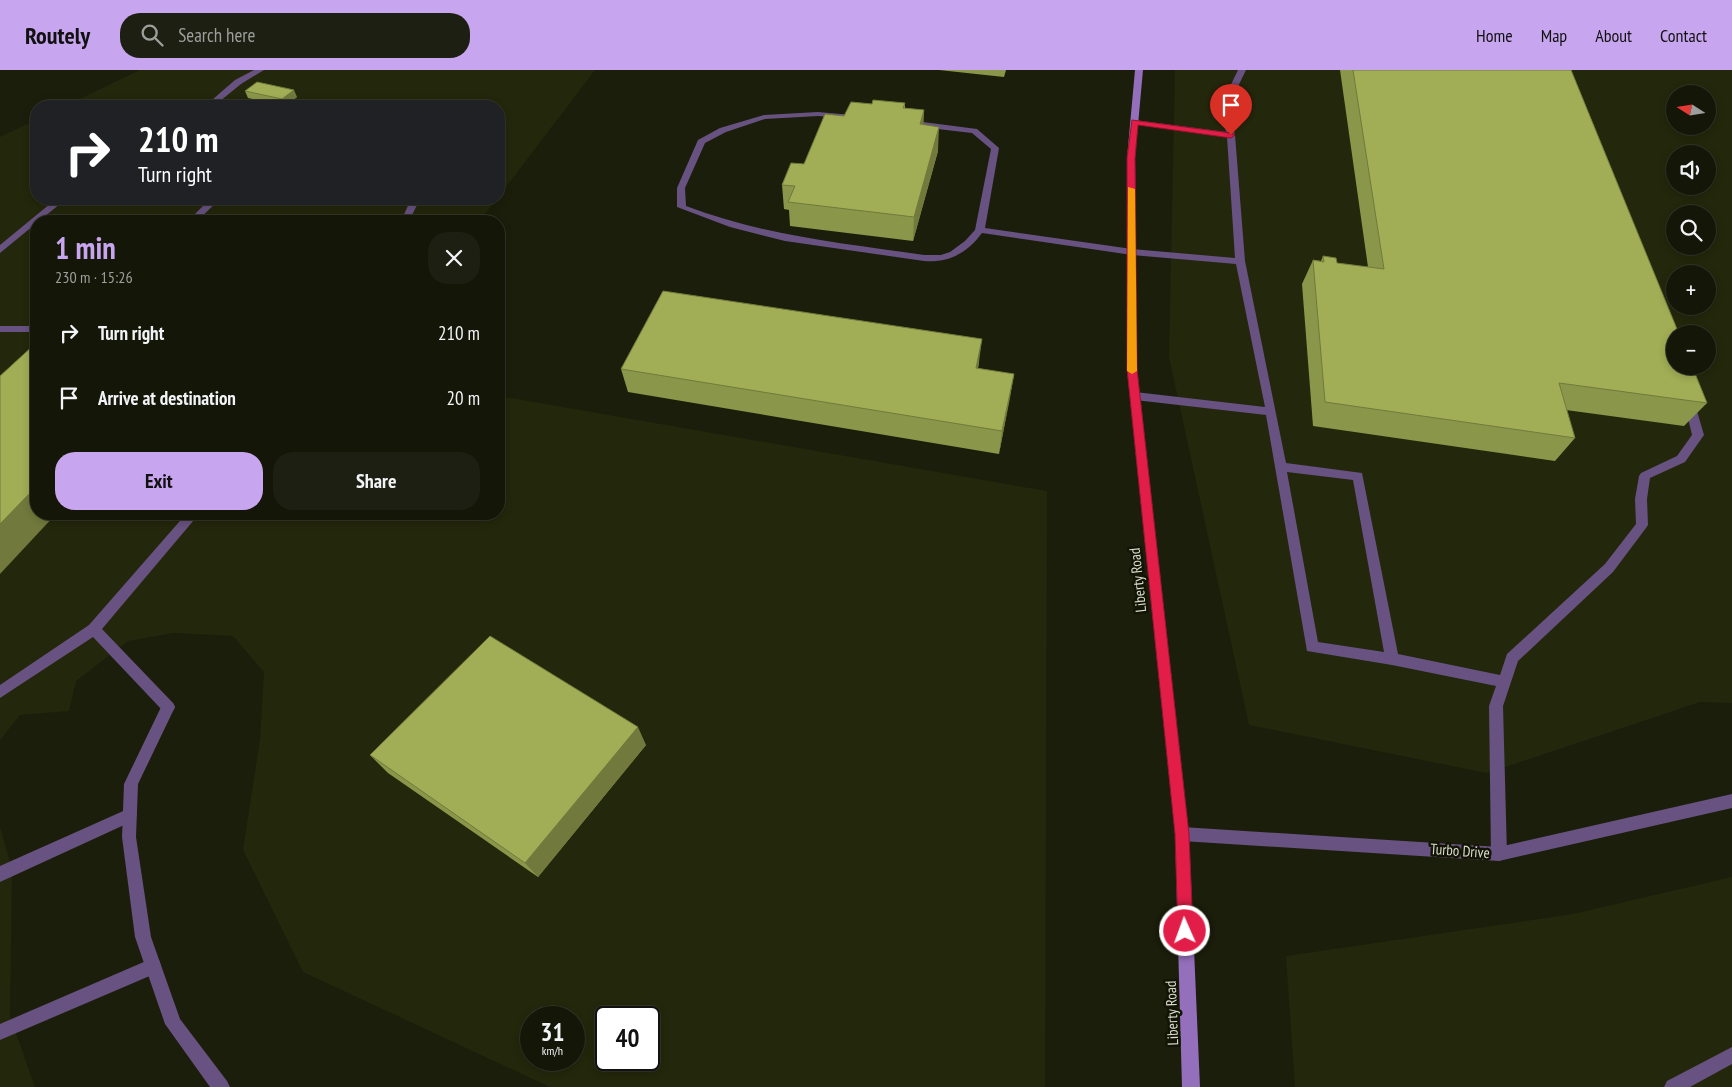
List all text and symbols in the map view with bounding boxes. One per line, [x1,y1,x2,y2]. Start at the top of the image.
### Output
search box [120,13,470,58]
text: Routely [25,20,90,51]
icon: search [138,21,166,49]
text: Search here [178,23,255,47]
text: Home [1476,24,1513,47]
text: Map [1541,24,1567,47]
text: About [1595,24,1632,47]
text: Contact [1660,24,1707,47]
pin [1210,84,1252,135]
north arrow [1666,85,1716,135]
map controls [1666,85,1716,375]
icon: arrive [1217,91,1245,119]
text: 210 m [138,116,219,162]
icon: right [55,120,120,185]
button: sound [1666,145,1716,195]
text: Turn right [138,160,212,188]
button: search [1666,205,1716,255]
text: 1 min [55,228,116,267]
button: close [428,232,480,284]
button: + [1666,265,1716,315]
text: 230 m · 15:26 [55,267,133,287]
icon: right [55,319,83,347]
text: Turn right [98,321,164,345]
text: 210 m [438,321,480,345]
button: − [1666,325,1716,375]
icon: arrive [55,384,83,412]
text: Arrive at destination [98,386,236,410]
text: 20 m [447,386,480,410]
button: Exit [55,452,263,510]
button: Share [273,452,480,510]
street label: Liberty Road [1125,547,1150,613]
street label: Turbo Drive [1430,839,1490,862]
position arrow [1158,904,1210,956]
street label: Liberty Road [1161,980,1182,1046]
speed limit sign: 40 [595,1006,660,1071]
text: 31 [541,1016,564,1048]
text: km/h [542,1043,563,1058]

